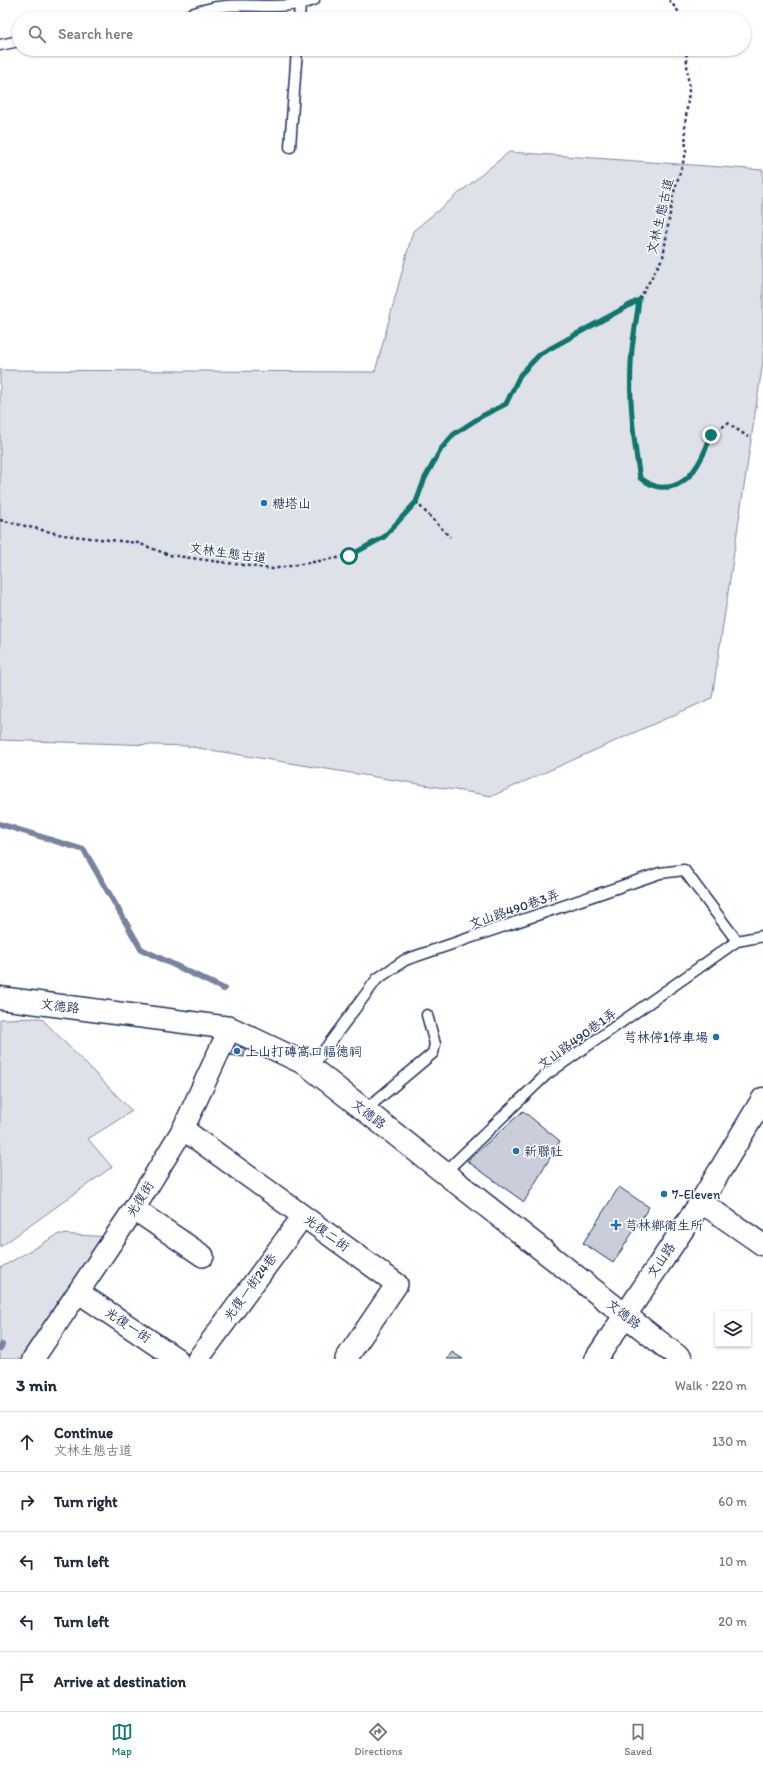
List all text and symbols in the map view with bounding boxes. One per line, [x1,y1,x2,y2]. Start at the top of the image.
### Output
search box [12,12,751,56]
icon: search [26,23,48,45]
text: Search here [58,25,133,43]
street label: 文林生態古道 [644,176,676,256]
route end [702,426,720,444]
place label: 糖塔山 [272,496,311,511]
marker: 糖塔山 [259,498,269,508]
street label: 文林生態古道 [188,540,268,566]
route start [340,547,358,565]
street label: 文山路490巷3弄 [467,886,561,932]
street label: 文德路 [40,996,80,1016]
street label: 文山路490巷1弄 [535,1005,619,1073]
place label: 芎林停1停車場 [624,1030,708,1045]
marker: 芎林停1停車場 [711,1032,721,1042]
place label: 上山打磚窩口福德祠 [245,1044,362,1059]
marker: 上山打磚窩口福德祠 [232,1046,242,1056]
street label: 文德路 [349,1096,389,1132]
place label: 新聯社 [524,1144,563,1159]
marker: 新聯社 [511,1146,521,1156]
street label: 光復街 [123,1178,157,1220]
place label: 7-Eleven [672,1187,721,1202]
marker: 7-Eleven [659,1189,669,1199]
street label: 光復二街 [302,1212,352,1254]
place label: 芎林鄉衛生所 [625,1218,703,1233]
marker: 芎林鄉衛生所 [610,1219,622,1231]
street label: 文山路 [644,1240,678,1280]
street label: 光復一街24巷 [221,1250,279,1324]
street label: 文德路 [604,1296,644,1332]
street label: 光復一街 [102,1304,154,1346]
map controls [715,1311,751,1347]
button: layers [715,1311,751,1347]
text: 3 min [16,1375,57,1395]
text: Walk · 220 m [675,1378,747,1393]
text: Continue [54,1424,113,1442]
icon: ahead [16,1431,38,1453]
text: 130 m [712,1434,747,1449]
text: 文林生態古道 [54,1443,132,1458]
icon: right [16,1491,38,1513]
text: Turn right [54,1493,118,1511]
text: 60 m [718,1494,747,1509]
icon: left [16,1551,38,1573]
text: Turn left [54,1553,109,1571]
text: 10 m [719,1554,747,1569]
icon: left [16,1611,38,1633]
text: Turn left [54,1613,109,1631]
text: 20 m [718,1614,747,1629]
icon: arrive [16,1671,38,1693]
text: Arrive at destination [54,1673,186,1691]
tab: Map [111,1721,133,1758]
tab: Directions [354,1721,403,1758]
tab: Saved [624,1721,652,1758]

